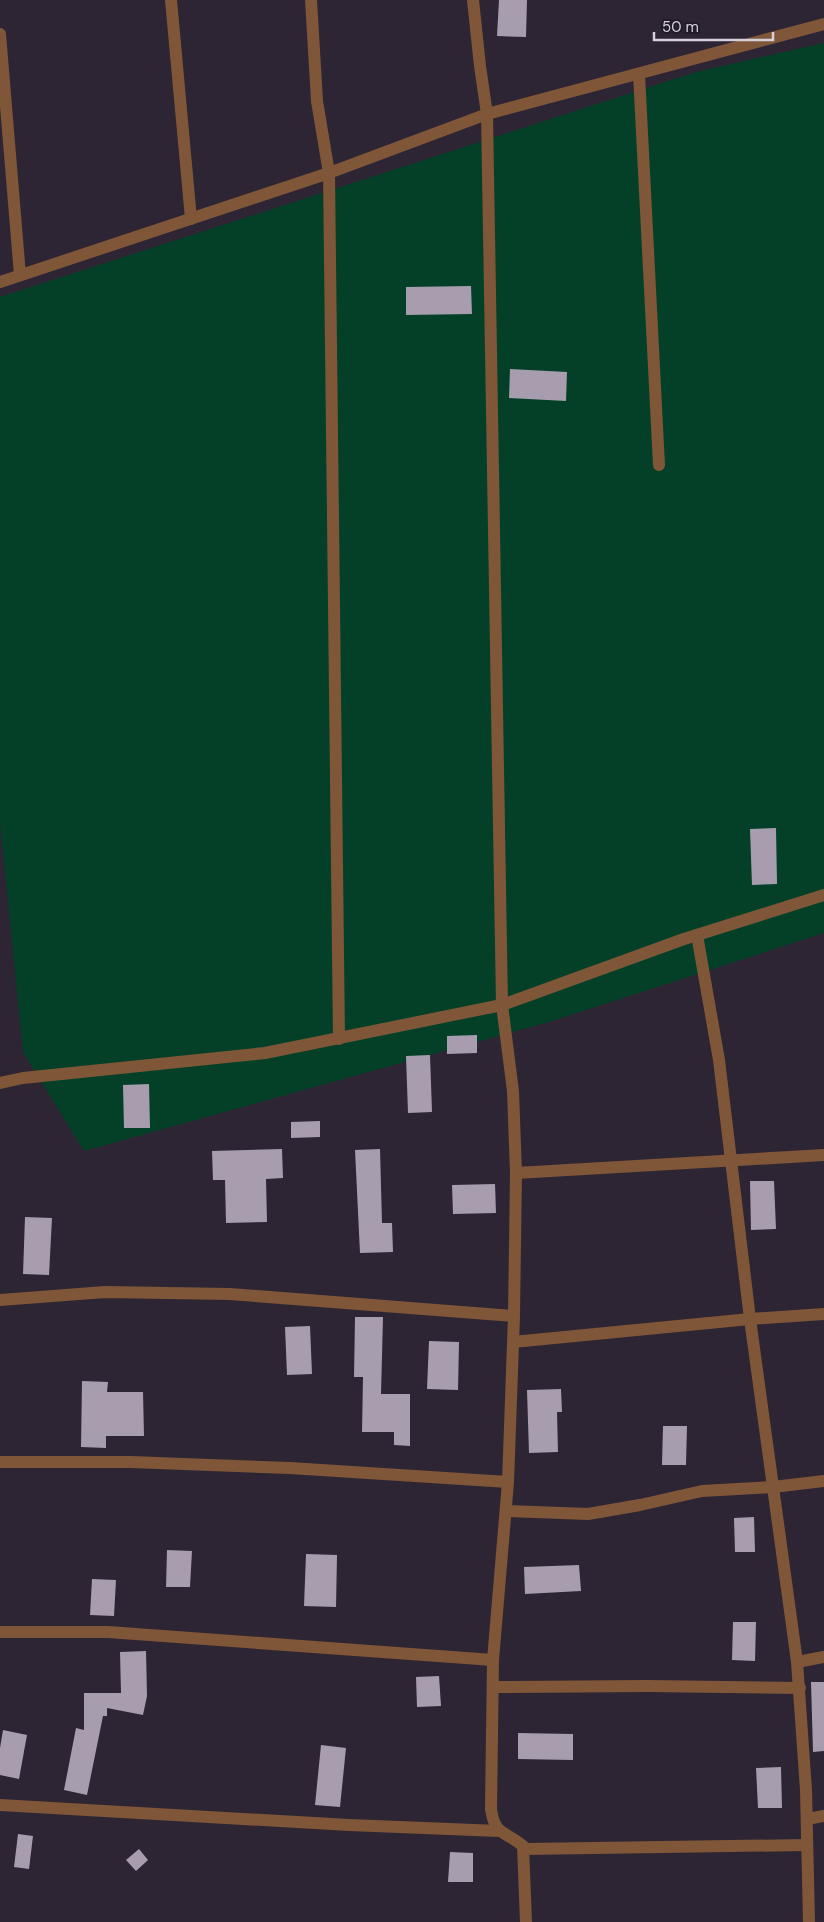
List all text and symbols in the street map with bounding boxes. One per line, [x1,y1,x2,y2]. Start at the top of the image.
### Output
scale bar [654,10,773,42]
text: 50 m [662,17,699,37]

